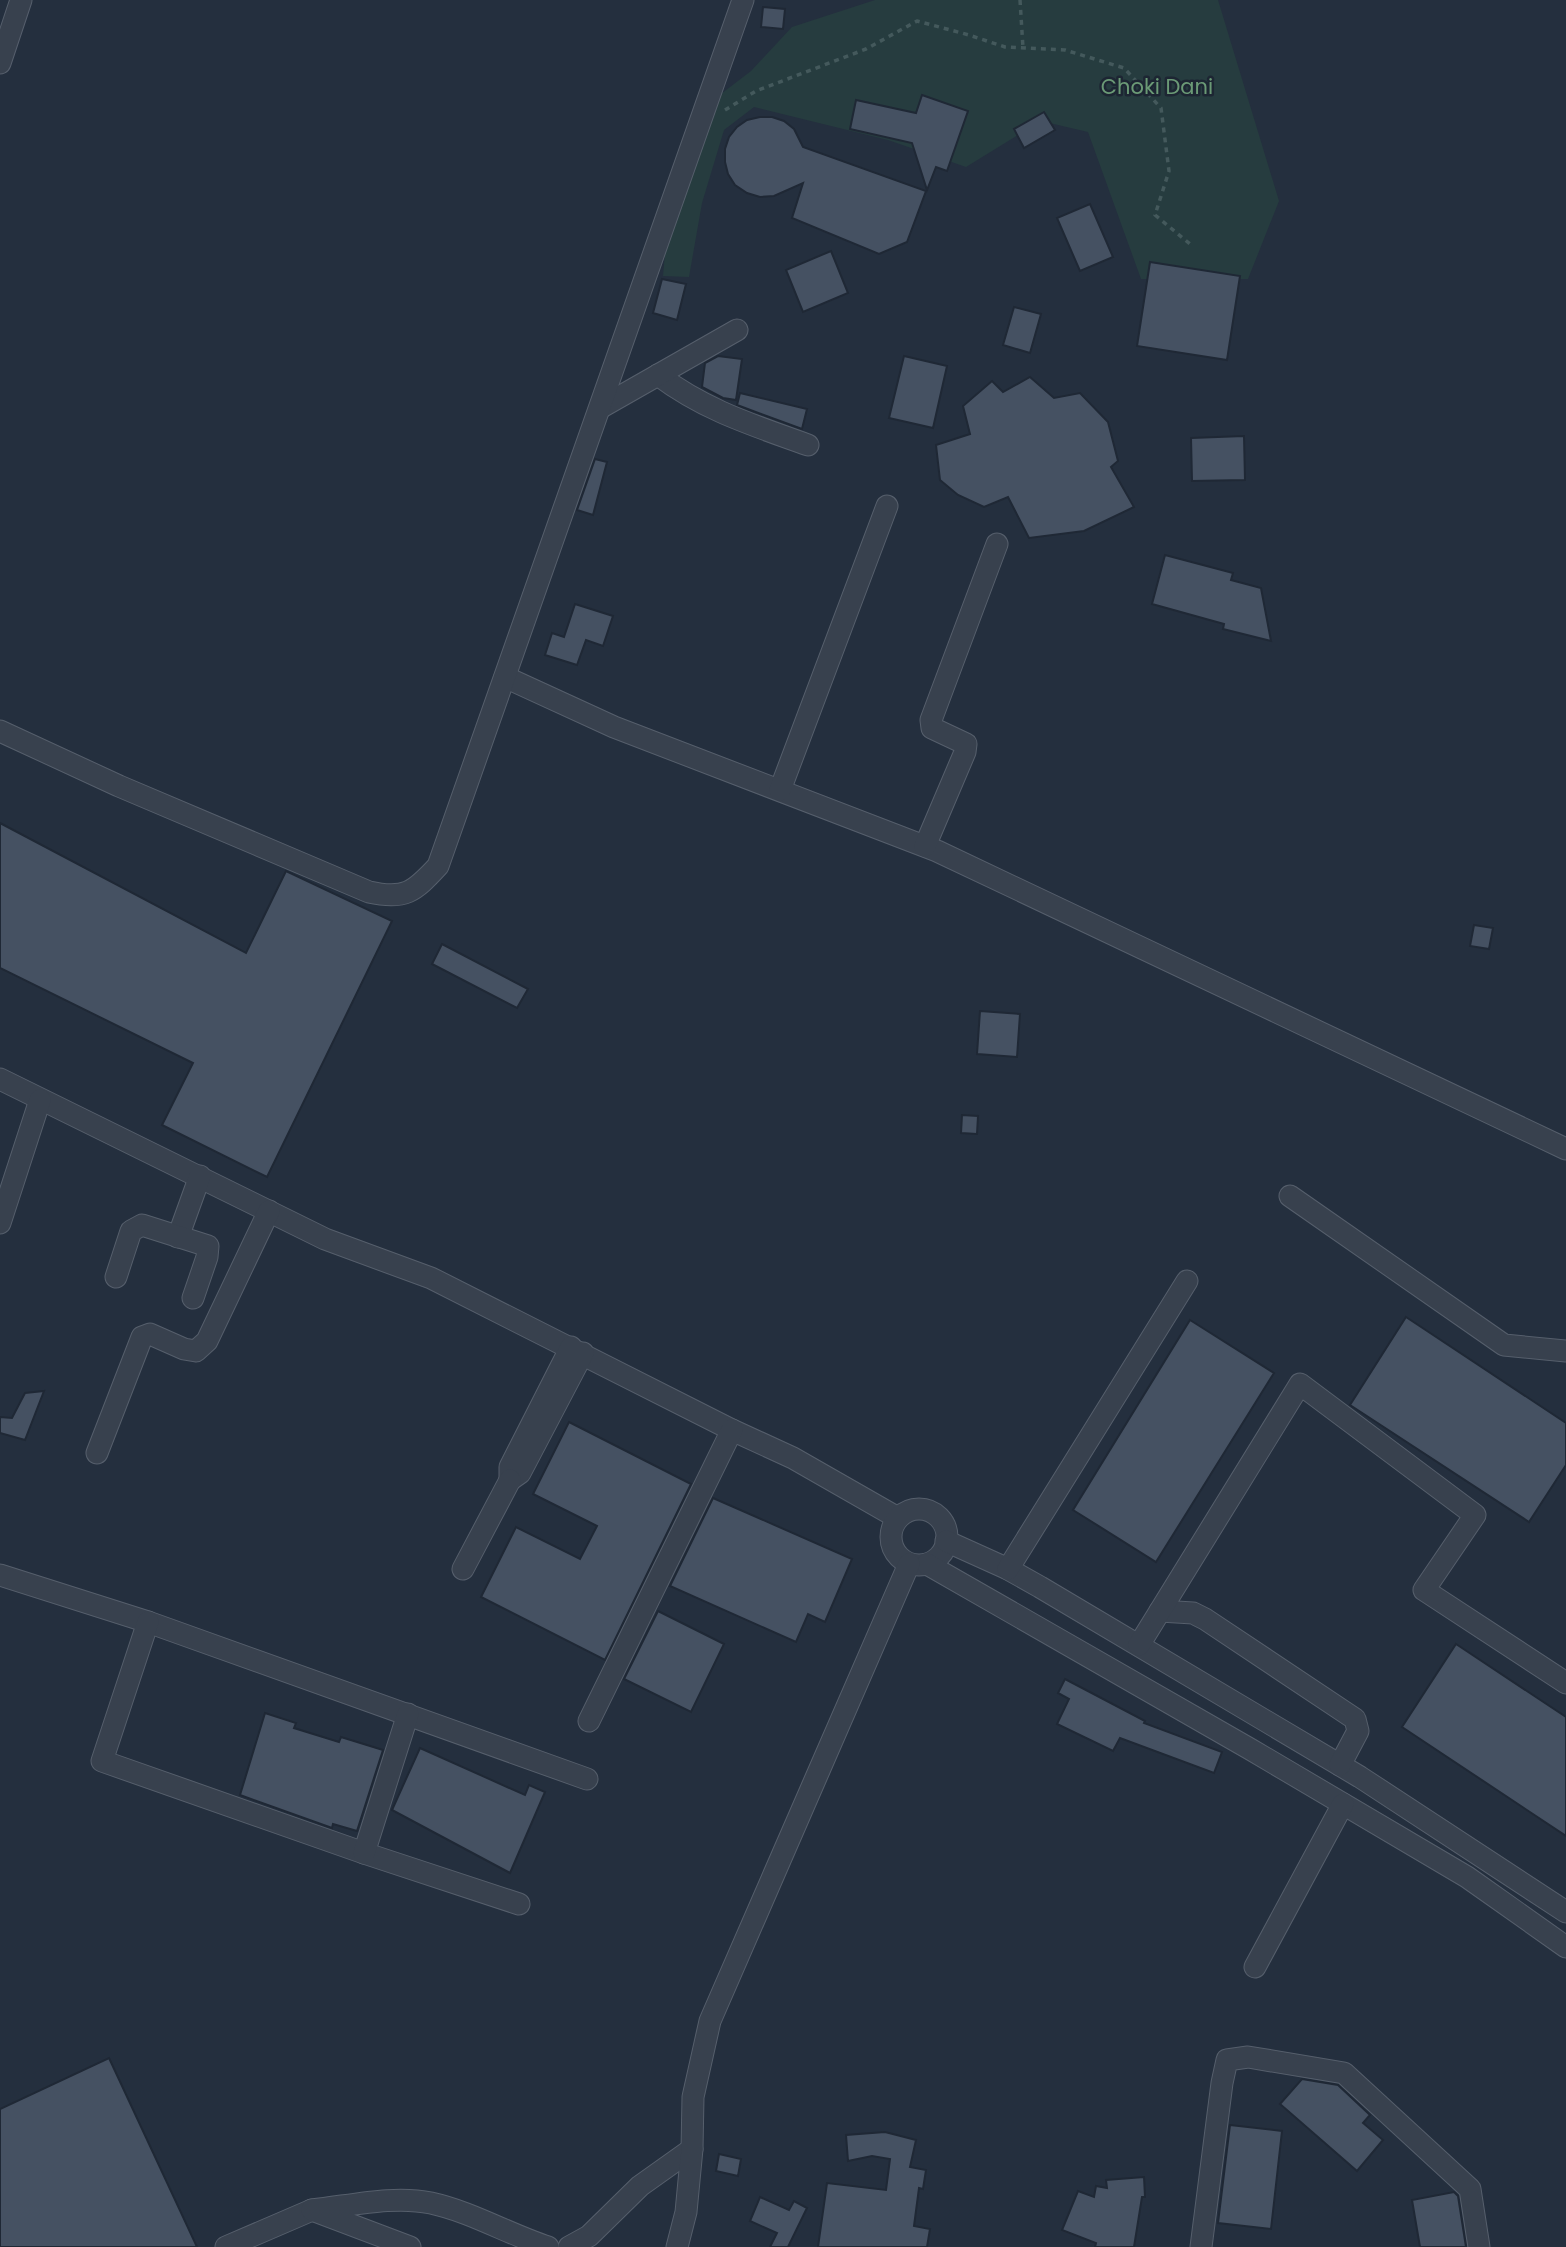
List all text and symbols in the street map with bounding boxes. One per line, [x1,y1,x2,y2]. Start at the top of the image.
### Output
park label: Choki Dani [1101,72,1213,101]

